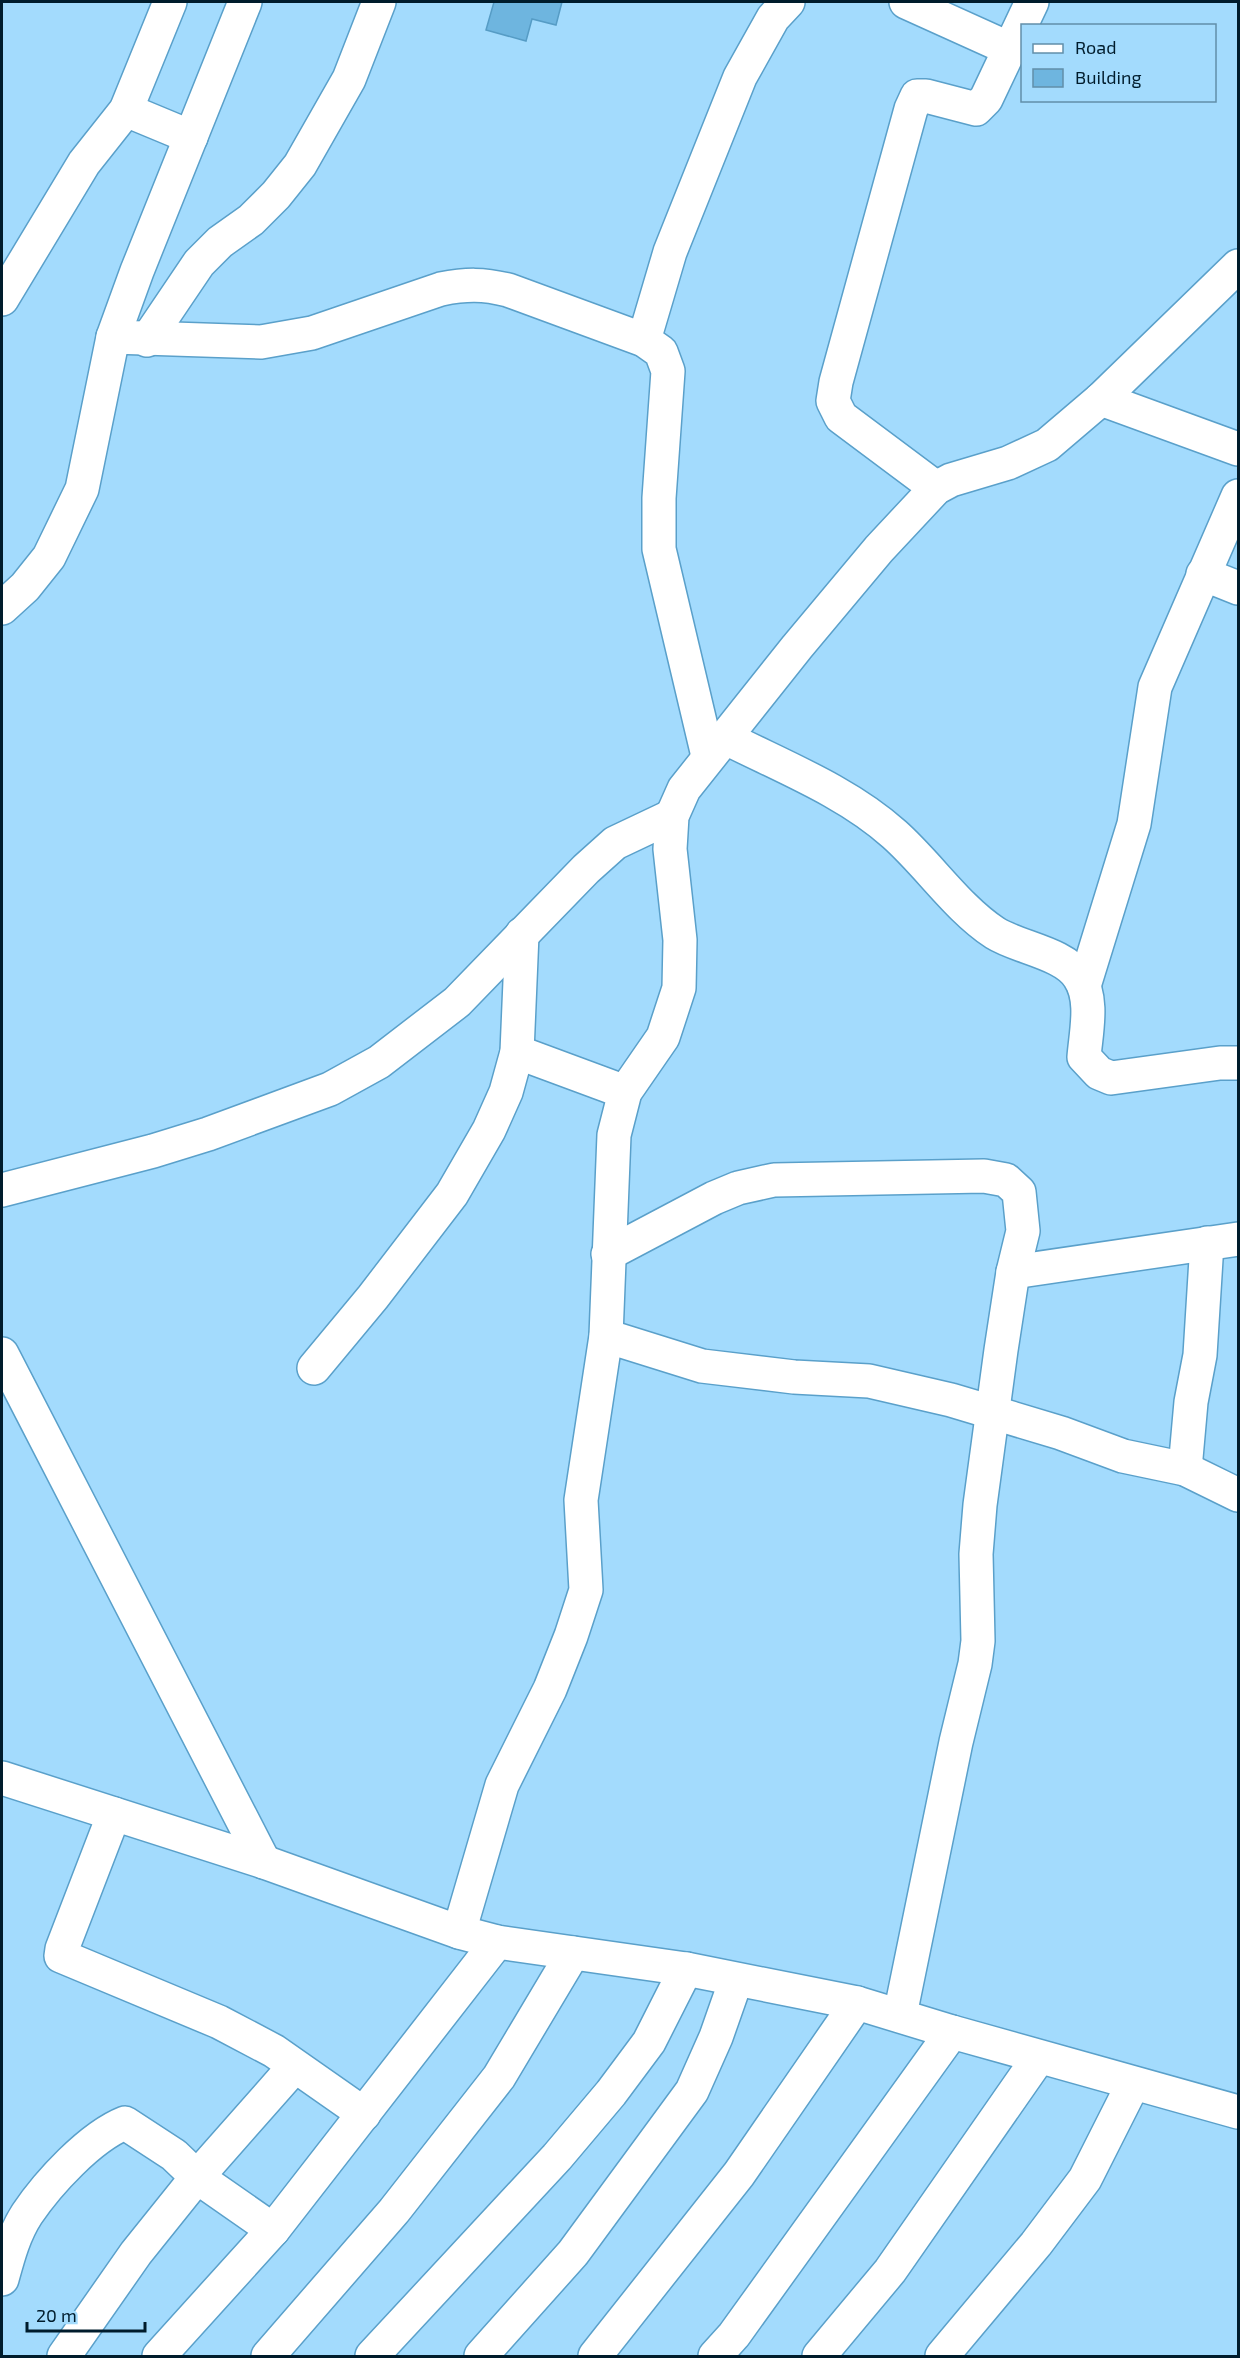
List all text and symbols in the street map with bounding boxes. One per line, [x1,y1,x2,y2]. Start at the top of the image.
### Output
legend [1021,24,1216,102]
text: Road [1075,36,1116,58]
text: Building [1075,66,1142,88]
scale bar [27,2295,146,2333]
text: 20 m [36,2304,77,2326]

